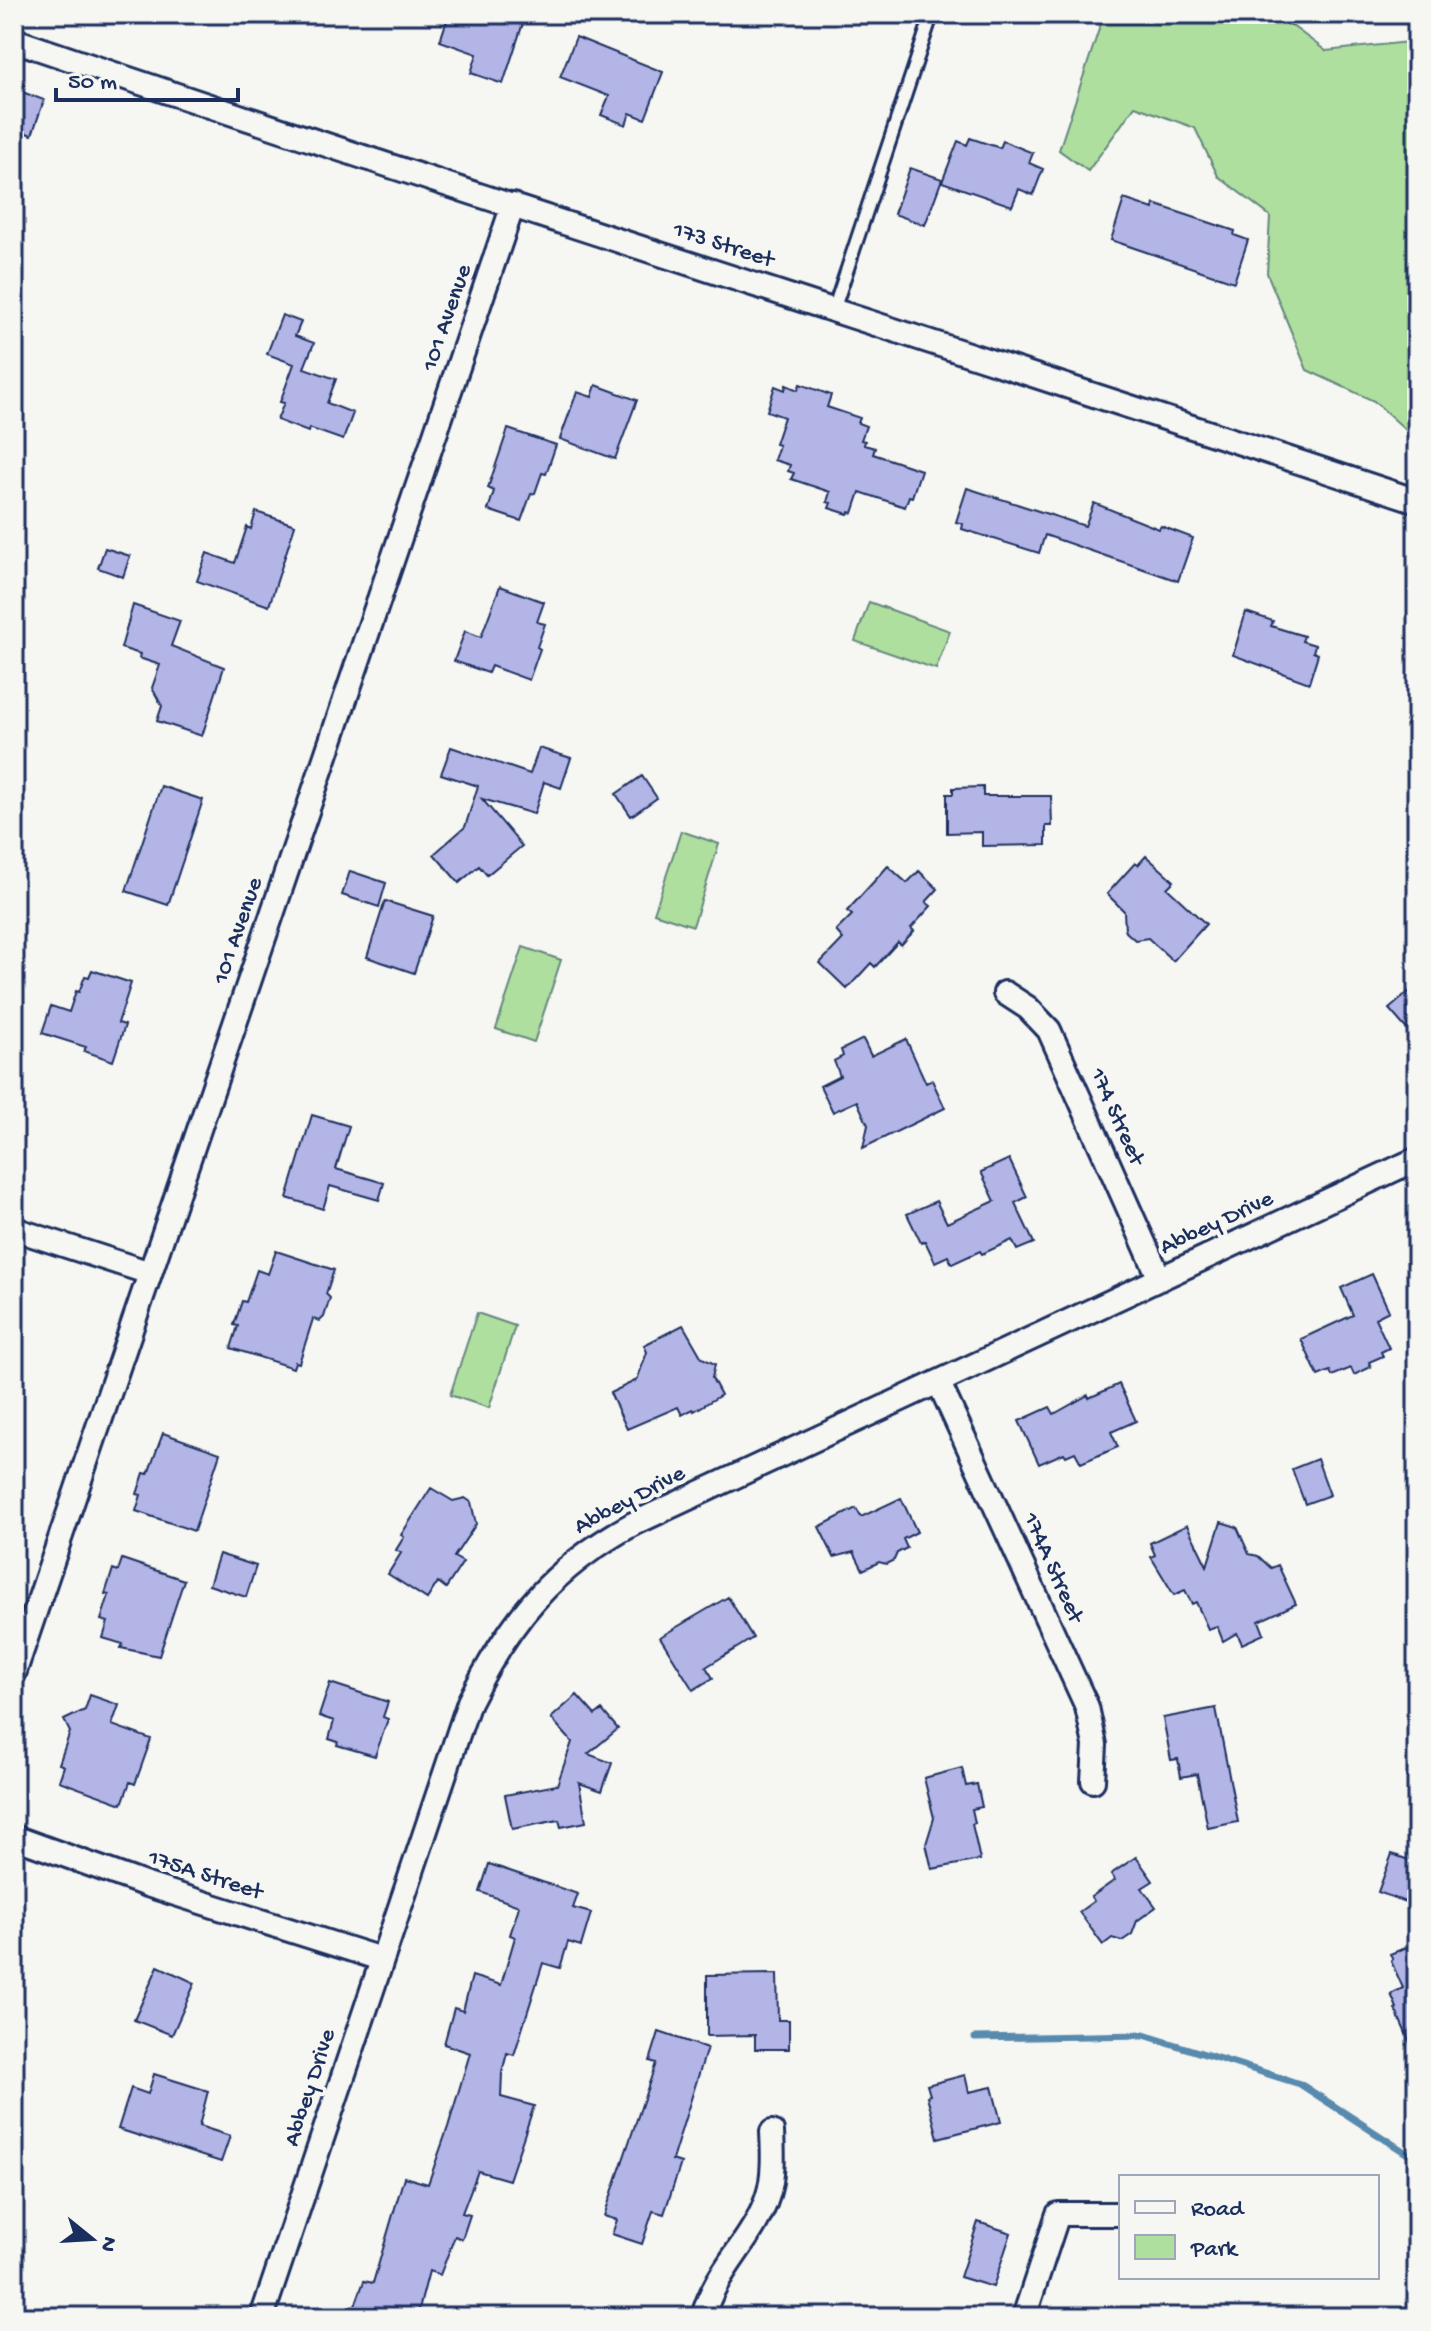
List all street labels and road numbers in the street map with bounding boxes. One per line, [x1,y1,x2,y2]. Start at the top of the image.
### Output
street label: 173 Street [668,216,779,277]
street label: 101 Avenue [416,260,480,376]
street label: 101 Avenue [207,873,271,989]
street label: 174 Street [1081,1063,1151,1172]
street label: Abbey Drive [1156,1185,1279,1263]
street label: Abbey Drive [569,1459,691,1542]
street label: 174A Street [1014,1508,1090,1630]
street label: 175A Street [143,1844,268,1909]
street label: Abbey Drive [278,2025,344,2150]

